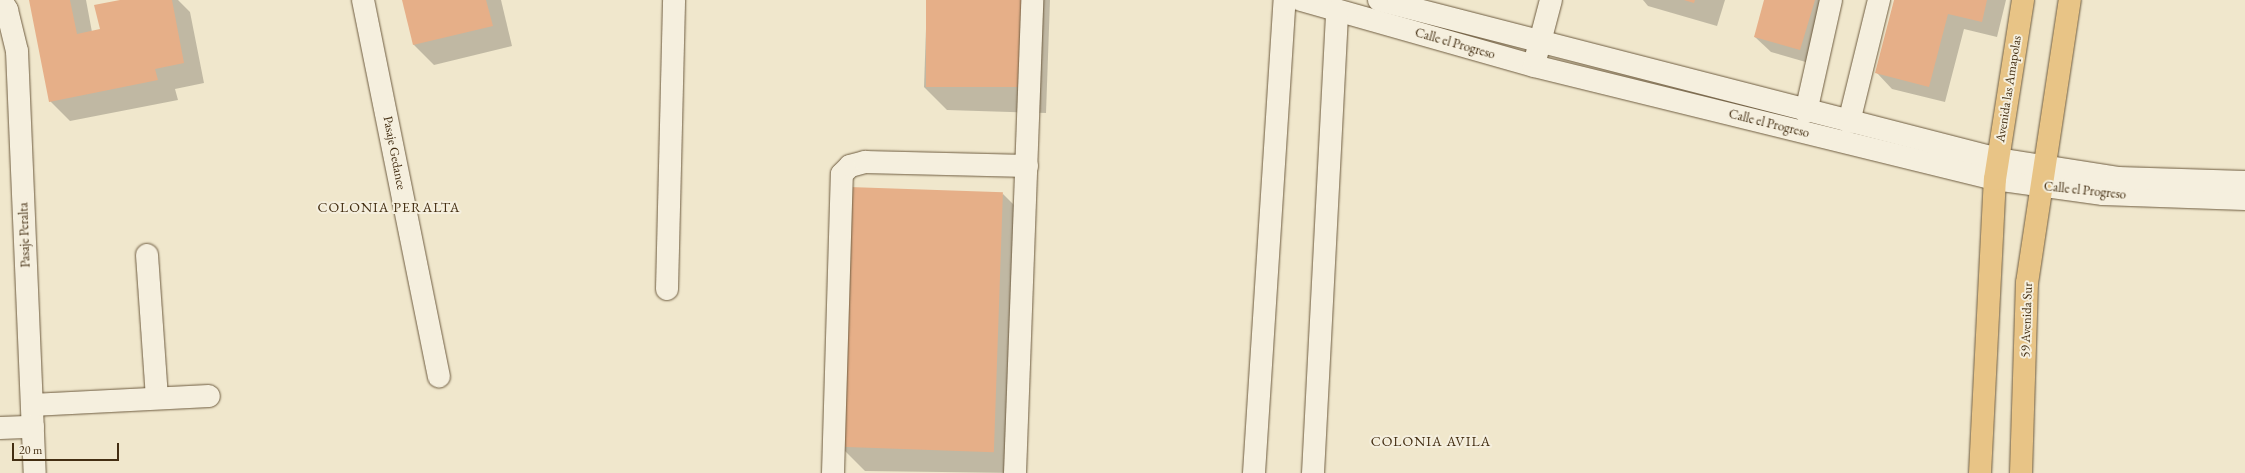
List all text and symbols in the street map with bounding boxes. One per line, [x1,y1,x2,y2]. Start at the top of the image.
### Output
street label: Calle el Progreso [1413,25,1497,63]
street label: Avenida las Amapolas [1993,35,2025,143]
street label: Calle el Progreso [1727,106,1811,142]
street label: Pasaje Gedance [379,115,409,191]
street label: Calle el Progreso [2043,179,2127,203]
district label: COLONIA PERALTA [317,199,461,215]
street label: Pasaje Peralta [16,202,34,268]
street label: 59 Avenida Sur [2018,282,2036,358]
district label: COLONIA AVILA [1371,433,1491,449]
scale bar [14,435,121,461]
text: 20 m [19,442,42,458]

